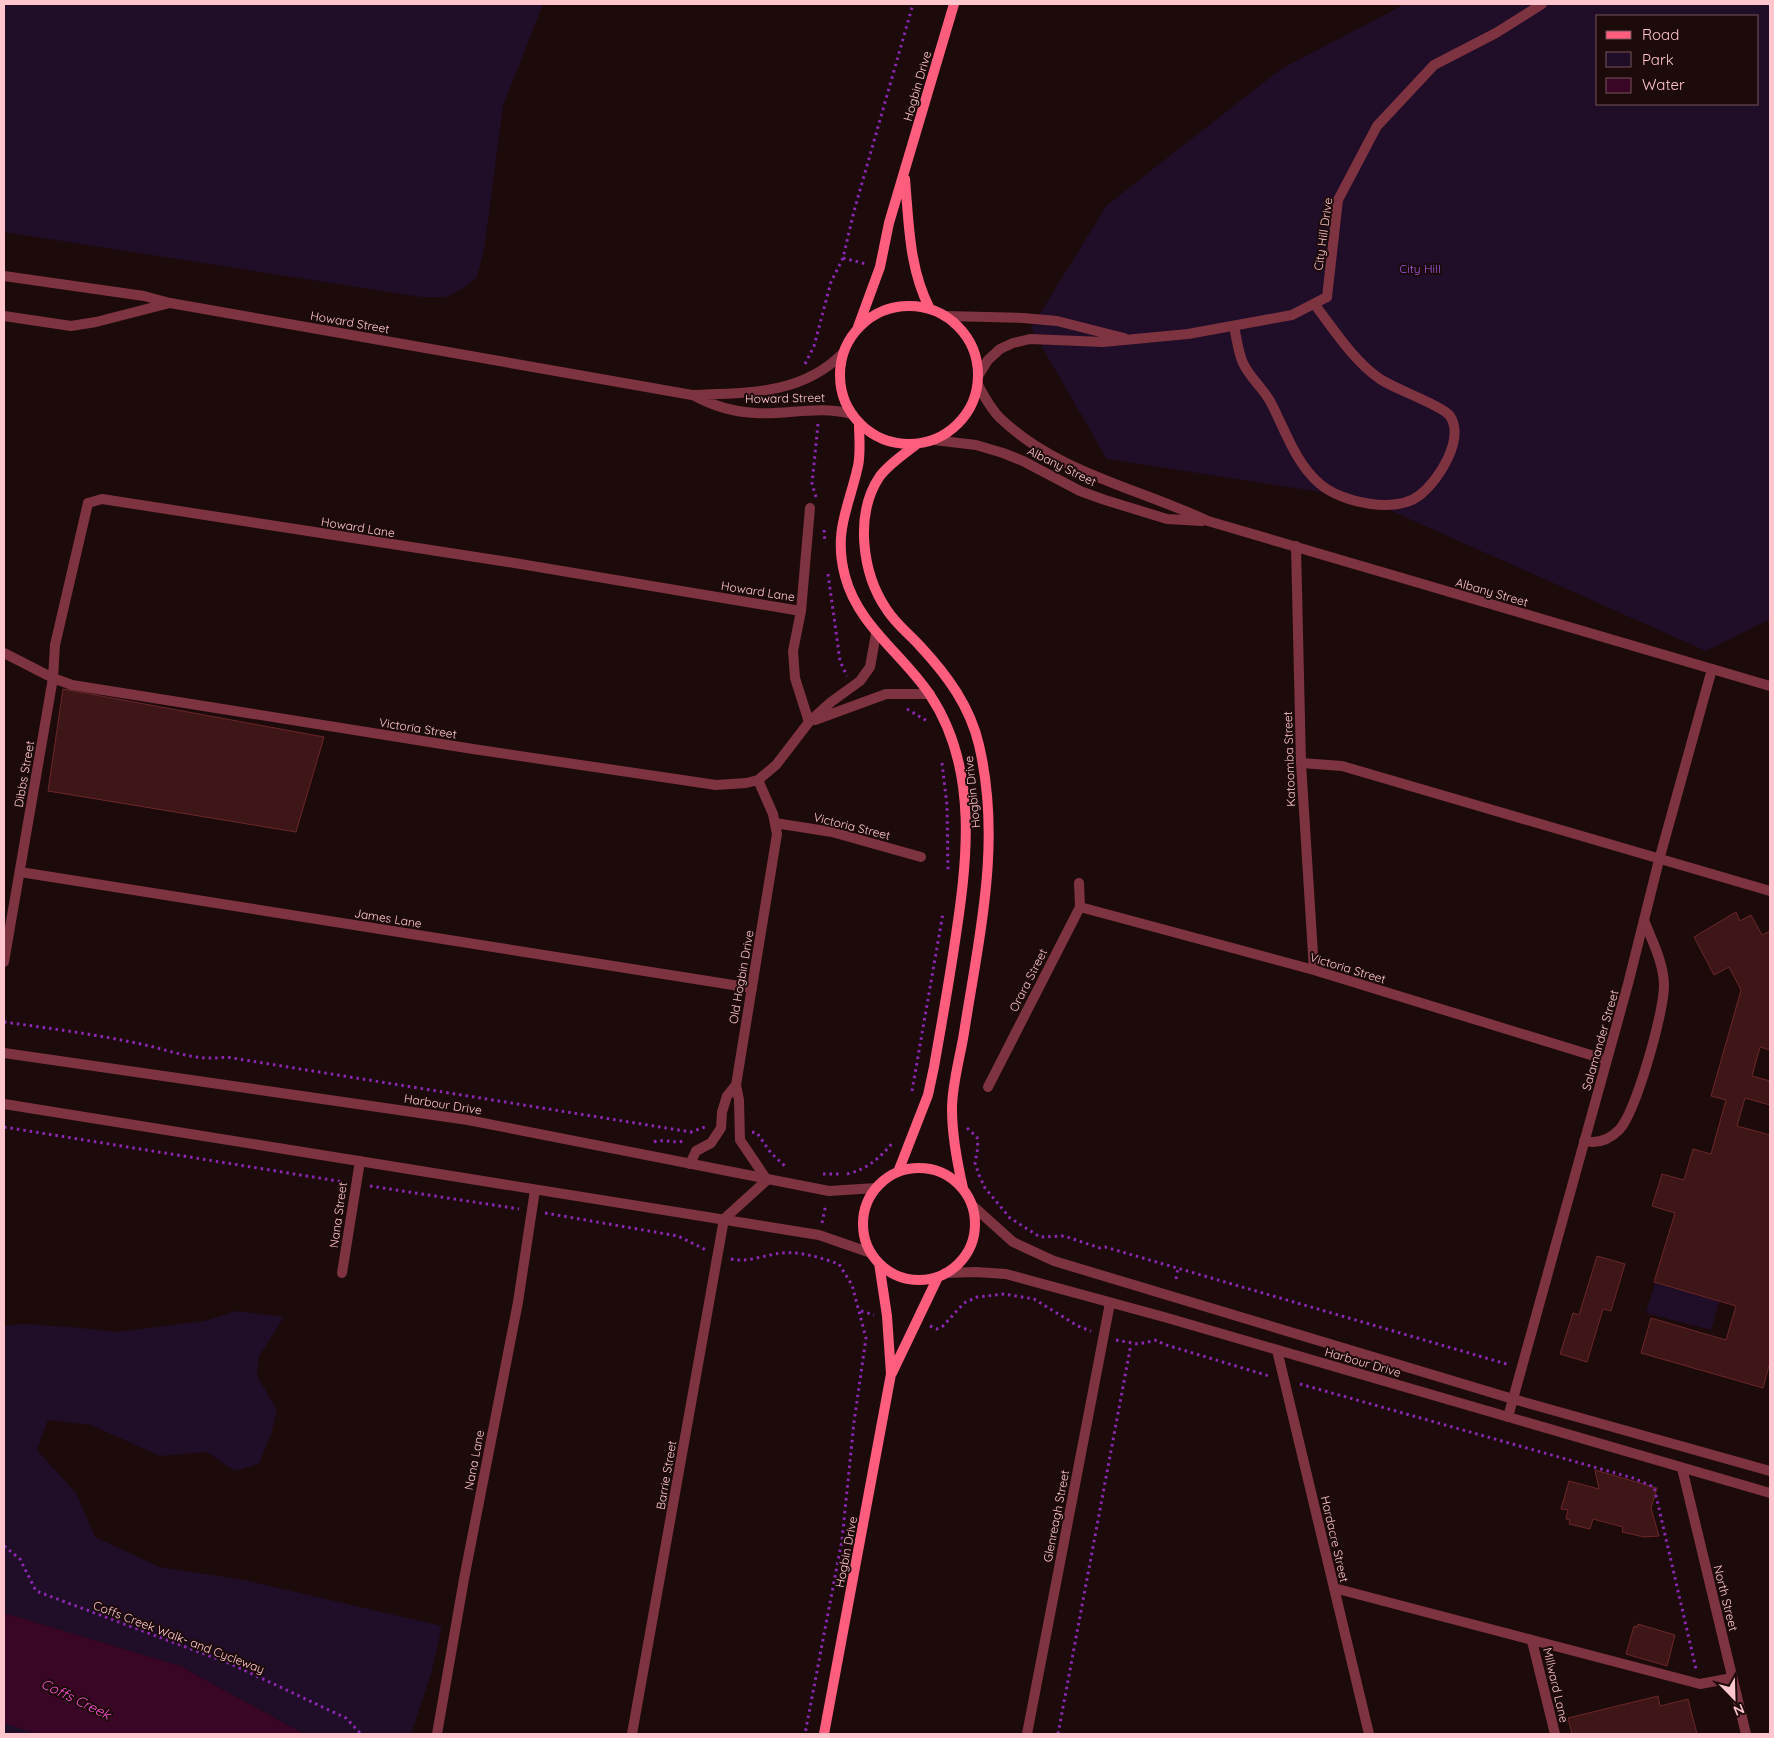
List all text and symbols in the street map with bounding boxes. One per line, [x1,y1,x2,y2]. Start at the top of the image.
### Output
legend [1596,15,1759,105]
text: Road [1642,25,1679,44]
street label: Hogbin Drive [900,49,934,123]
text: Park [1642,50,1674,69]
text: Water [1642,75,1685,94]
street label: City Hill Drive [1310,196,1336,271]
park label: City Hill [1399,261,1441,276]
street label: Howard Street [309,308,391,336]
street label: Howard Street [745,390,825,406]
street label: Albany Street [1025,443,1099,489]
street label: Howard Lane [320,514,396,540]
street label: Albany Street [1454,574,1530,610]
street label: Howard Lane [720,578,796,604]
street label: Katoomba Street [1280,711,1298,807]
street label: Victoria Street [378,714,458,742]
street label: Dibbs Street [11,739,37,809]
street label: Hogbin Drive [961,755,983,829]
street label: Victoria Street [812,809,892,843]
street label: James Lane [353,905,423,931]
street label: Old Hogbin Drive [725,929,757,1025]
street label: Orara Street [1006,946,1050,1014]
street label: Victoria Street [1308,949,1388,987]
street label: Salamander Street [1578,988,1622,1092]
street label: Harbour Drive [403,1090,483,1118]
street label: Nana Street [326,1181,350,1249]
street label: Harbour Drive [1323,1344,1403,1380]
street label: Nana Lane [461,1428,487,1491]
street label: Barrie Street [653,1439,679,1511]
street label: Glenreagh Street [1040,1469,1072,1563]
street label: Hardacre Street [1318,1494,1352,1584]
street label: Hogbin Drive [832,1515,860,1589]
street label: North Street [1711,1563,1741,1633]
street label: Coffs Creek Walk- and Cycleway [91,1597,267,1677]
street label: Millward Lane [1540,1646,1572,1724]
north arrow [1709,1673,1759,1723]
water label: Coffs Creek [38,1674,115,1724]
text: N [1731,1700,1747,1720]

